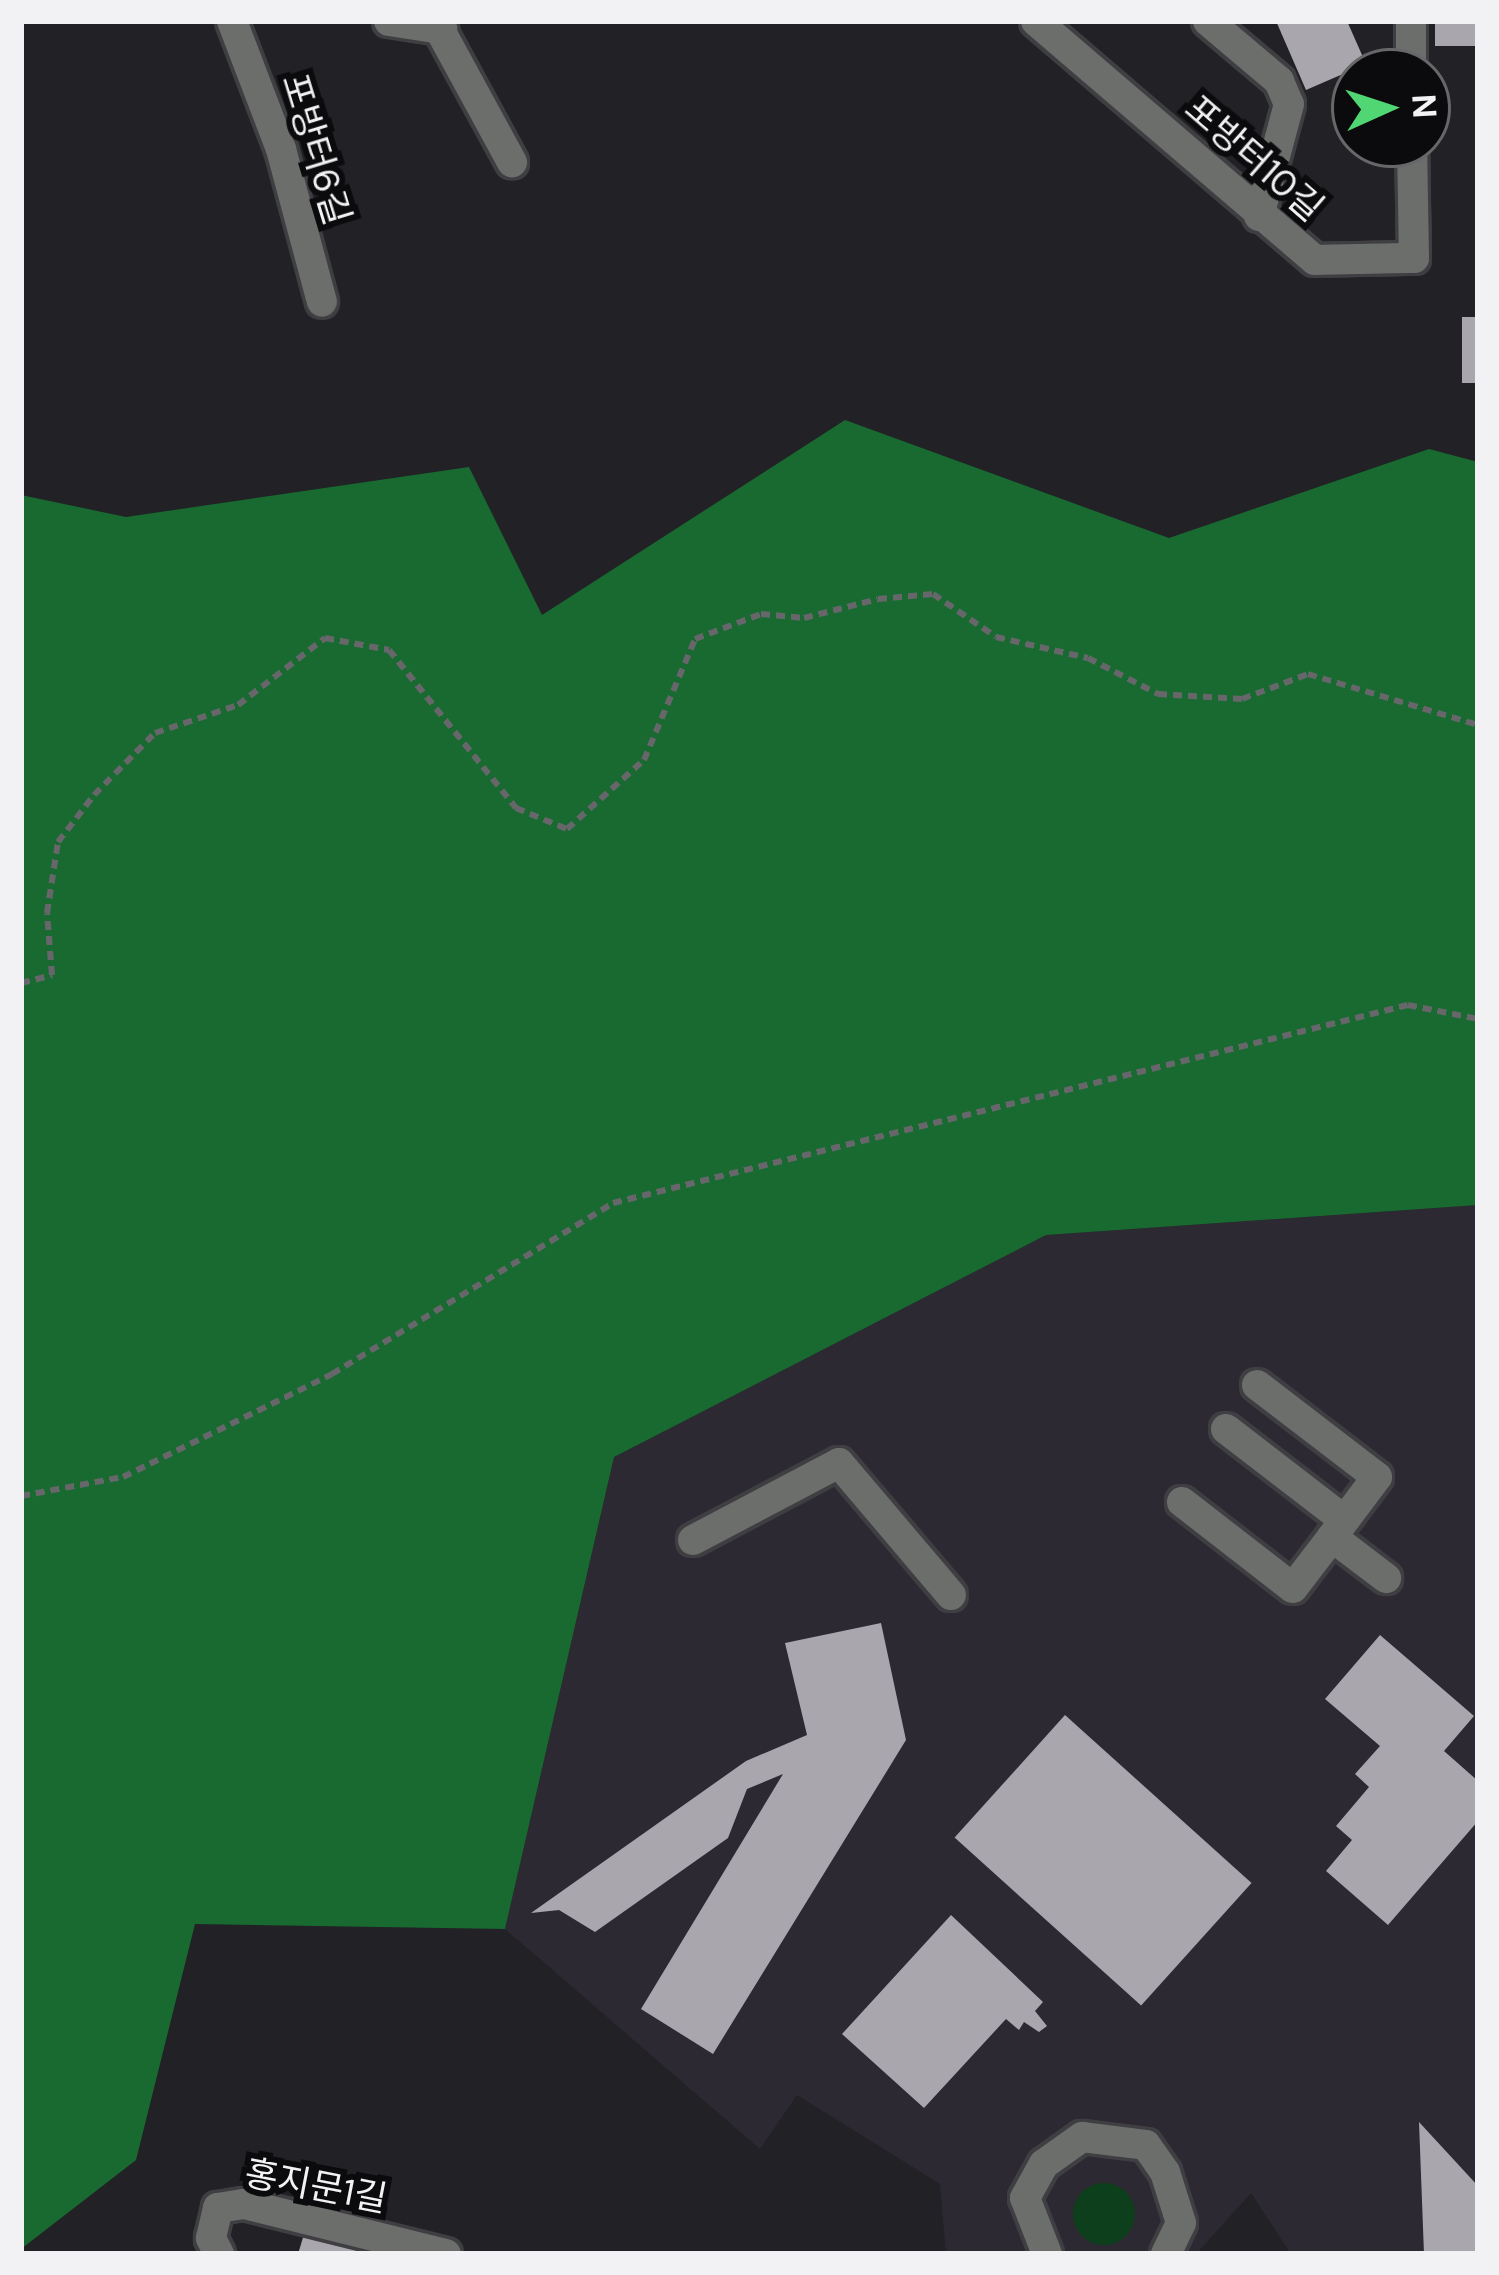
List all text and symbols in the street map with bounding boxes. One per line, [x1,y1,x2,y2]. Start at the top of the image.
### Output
north arrow [1331,48,1451,168]
street label: 포방터6길 [273,69,359,229]
street label: 포방터10길 [1176,86,1332,230]
text: N [1402,93,1447,119]
street label: 홍지문1길 [241,2151,391,2221]

